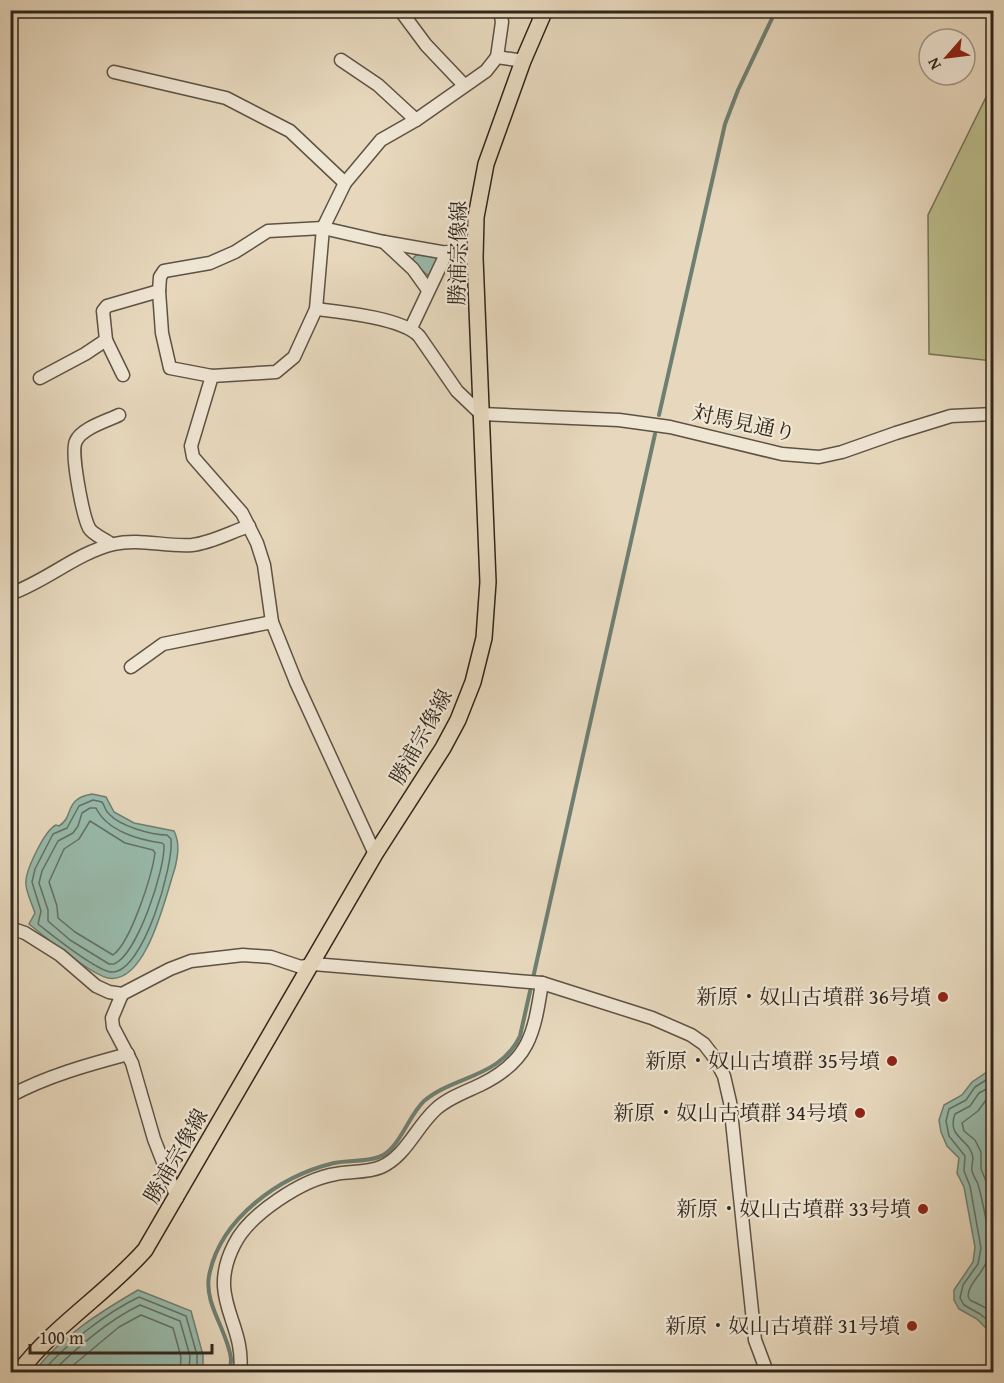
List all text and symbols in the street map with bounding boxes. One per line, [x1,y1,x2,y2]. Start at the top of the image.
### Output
north arrow [917,27,977,87]
text: N [921,53,947,74]
street label: 勝浦宗像線 [441,200,474,306]
street label: 対馬見通り [690,396,799,449]
street label: 勝浦宗像線 [382,683,460,790]
place label: 新原・奴山古墳群 36号墳 [696,981,931,1012]
marker: 新原・奴山古墳群 36号墳 [936,990,950,1004]
place label: 新原・奴山古墳群 35号墳 [645,1045,880,1076]
marker: 新原・奴山古墳群 35号墳 [885,1054,899,1068]
place label: 新原・奴山古墳群 34号墳 [613,1097,848,1128]
street label: 勝浦宗像線 [136,1103,215,1209]
marker: 新原・奴山古墳群 34号墳 [853,1106,867,1120]
place label: 新原・奴山古墳群 33号墳 [676,1193,911,1224]
marker: 新原・奴山古墳群 33号墳 [916,1202,930,1216]
place label: 新原・奴山古墳群 31号墳 [665,1310,900,1341]
scale bar [30,1317,212,1355]
marker: 新原・奴山古墳群 31号墳 [905,1319,919,1333]
text: 100 m [39,1324,84,1351]

